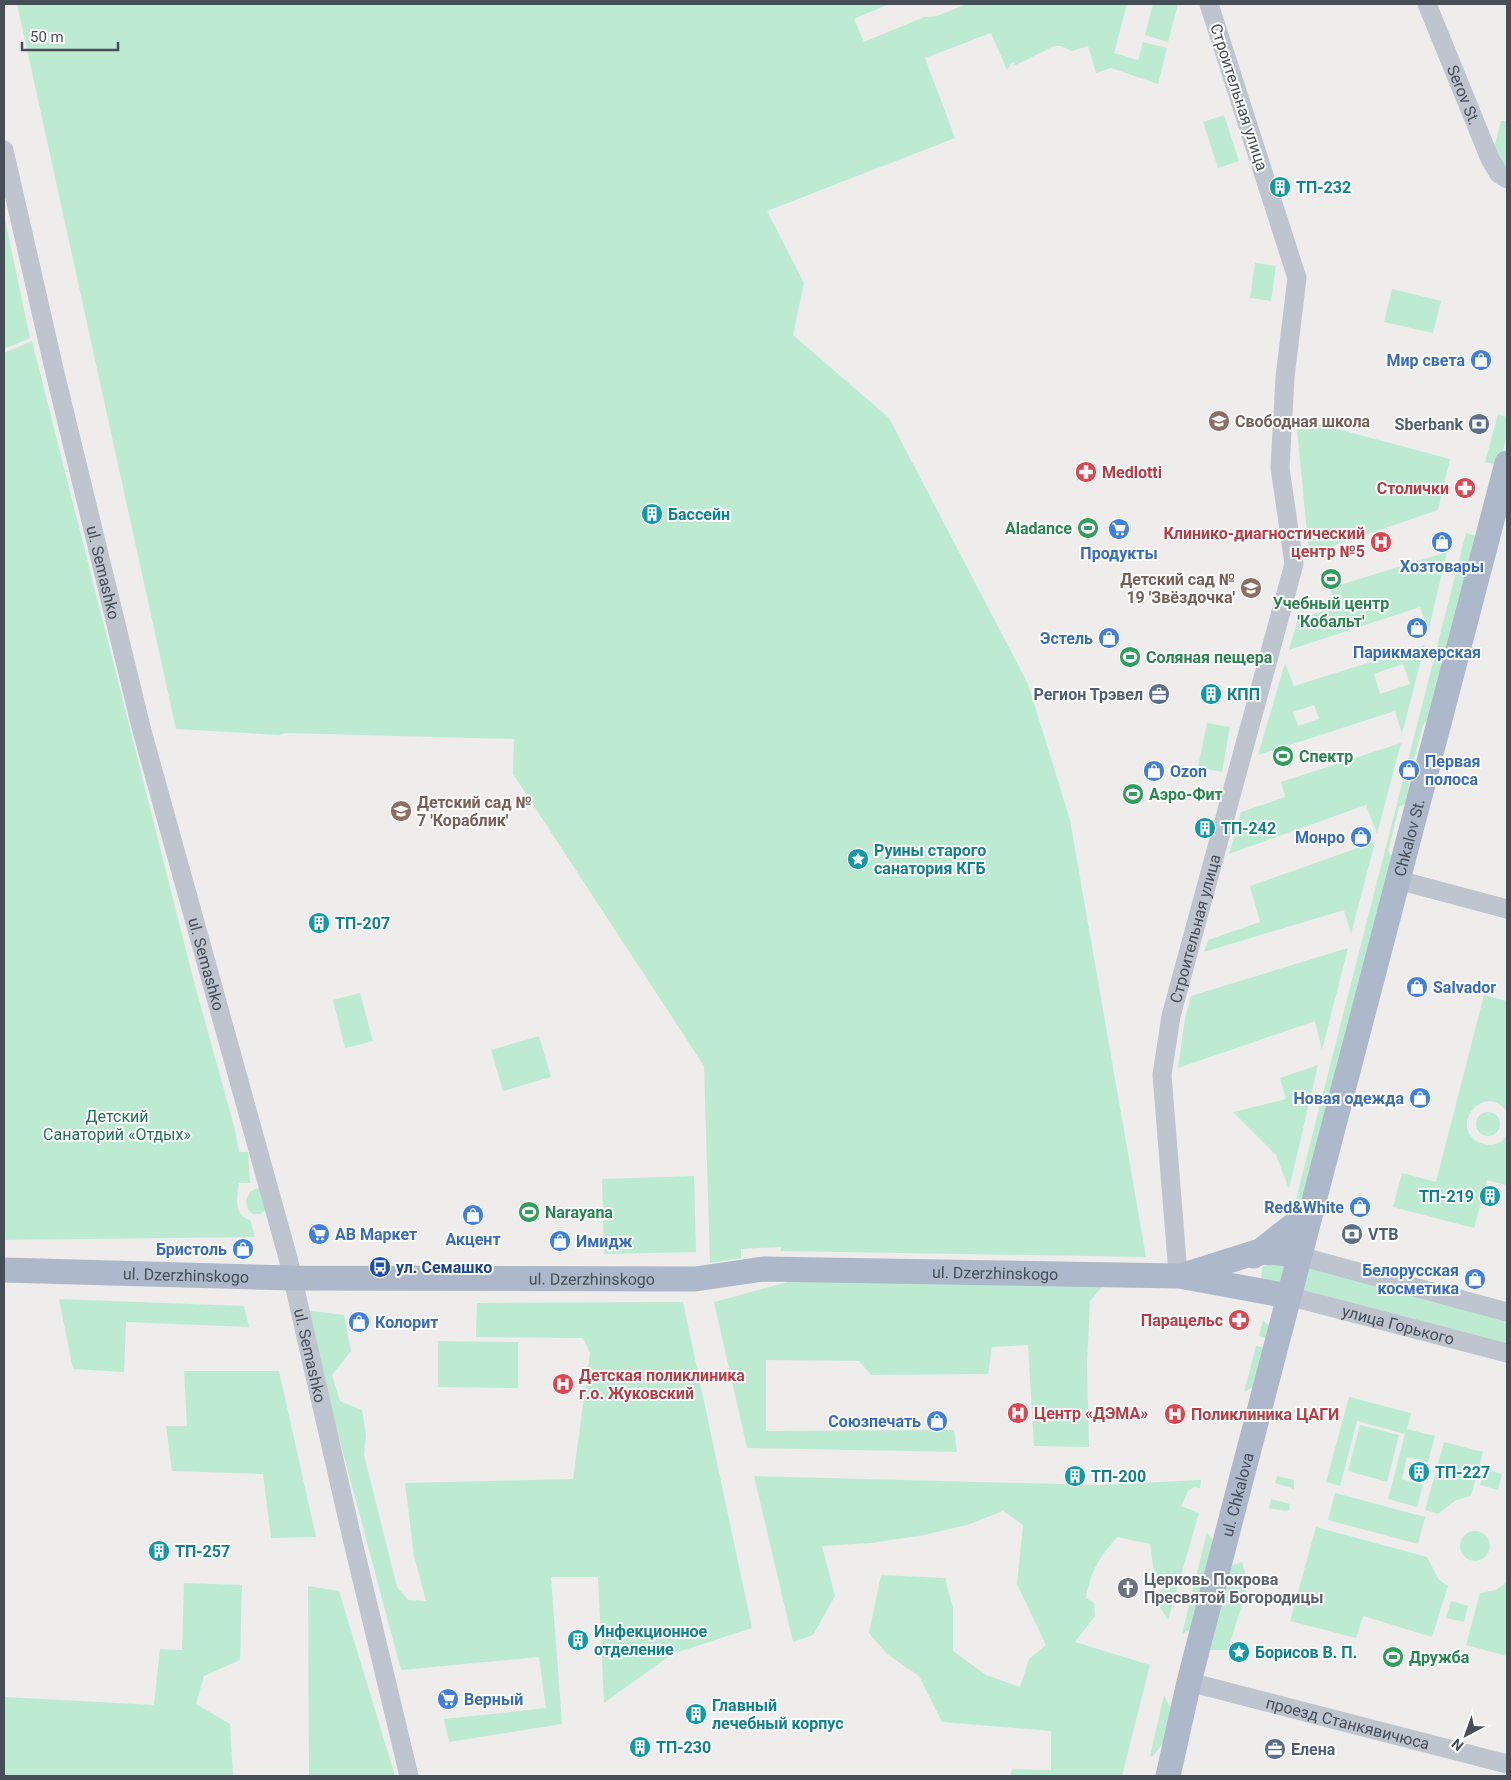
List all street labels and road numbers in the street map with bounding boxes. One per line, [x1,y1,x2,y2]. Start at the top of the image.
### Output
street label: Строительная улица [1206,21,1272,173]
street label: Serov St. [1443,62,1485,128]
street label: ul. Semashko [83,524,124,621]
street label: Chkalov St. [1390,797,1428,878]
street label: Строительная улица [1165,852,1224,1005]
street label: ul. Semashko [185,915,229,1013]
street label: ul. Dzerzhinskogo [932,1262,1058,1283]
street label: ul. Dzerzhinskogo [123,1264,249,1286]
street label: ul. Dzerzhinskogo [529,1269,655,1288]
street label: улица Горького [1340,1301,1457,1348]
street label: ul. Semashko [290,1307,330,1404]
street label: ul. Chkalova [1217,1450,1257,1539]
street label: проезд Станкявичюса [1264,1693,1432,1753]

